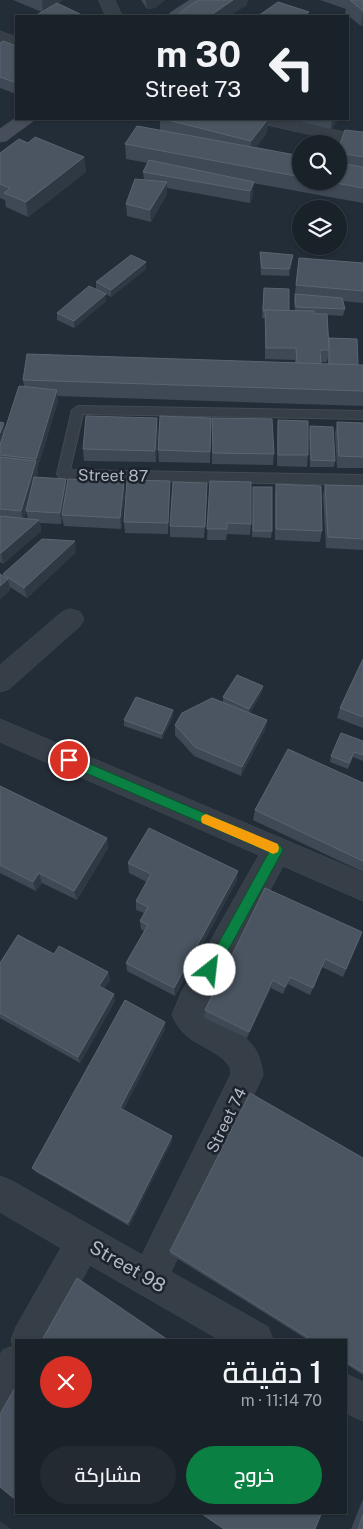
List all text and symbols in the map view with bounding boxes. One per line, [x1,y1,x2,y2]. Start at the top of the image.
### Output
text: 30 m [156,34,241,75]
icon: left [259,35,324,100]
text: Street 73 [145,76,241,102]
map controls [292,135,347,255]
button: search [292,135,347,190]
button: layers [292,200,347,255]
street label: Street 87 [78,465,148,486]
pin [48,739,90,781]
icon: arrive [55,746,83,774]
position arrow [183,943,235,995]
street label: Street 74 [203,1085,250,1156]
street label: Street 98 [86,1235,170,1297]
text: 1 دقيقة [223,1354,322,1390]
button: close [40,1356,92,1408]
text: 70 m · 11:14 [241,1391,322,1410]
button: مشاركة [40,1446,176,1504]
button: خروج [186,1446,322,1504]

